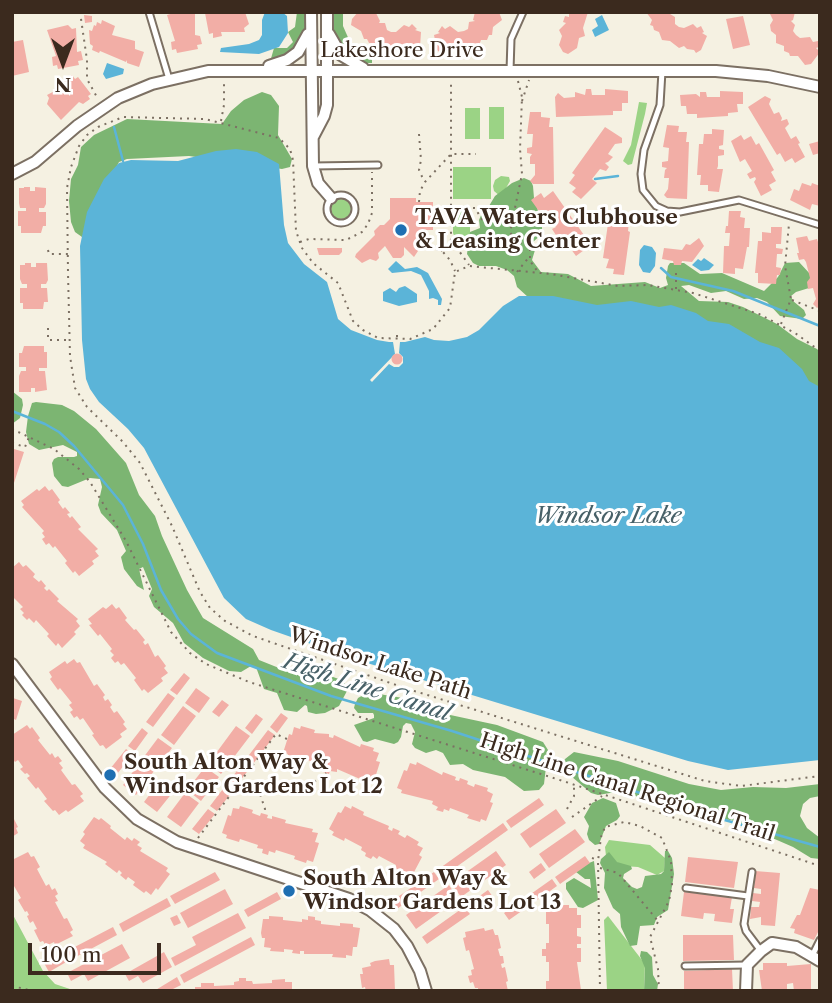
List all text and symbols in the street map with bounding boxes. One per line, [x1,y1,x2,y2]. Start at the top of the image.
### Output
north arrow [28,28,98,98]
street label: Lakeshore Drive [320,38,484,64]
text: N [55,73,71,96]
place label: TAVA Waters Clubhouse & Leasing Center [415,205,678,255]
marker: TAVA Waters Clubhouse & Leasing Center [393,222,409,238]
water label: Windsor Lake [534,502,682,530]
street label: Windsor Lake Path [286,623,474,705]
water label: High Line Canal [280,648,454,728]
street label: High Line Canal Regional Trail [476,728,778,848]
place label: South Alton Way & Windsor Gardens Lot 12 [124,750,383,800]
marker: South Alton Way & Windsor Gardens Lot 12 [102,767,118,783]
place label: South Alton Way & Windsor Gardens Lot 13 [303,866,561,916]
marker: South Alton Way & Windsor Gardens Lot 13 [281,883,297,899]
scale bar [32,930,164,974]
text: 100 m [41,942,102,967]

